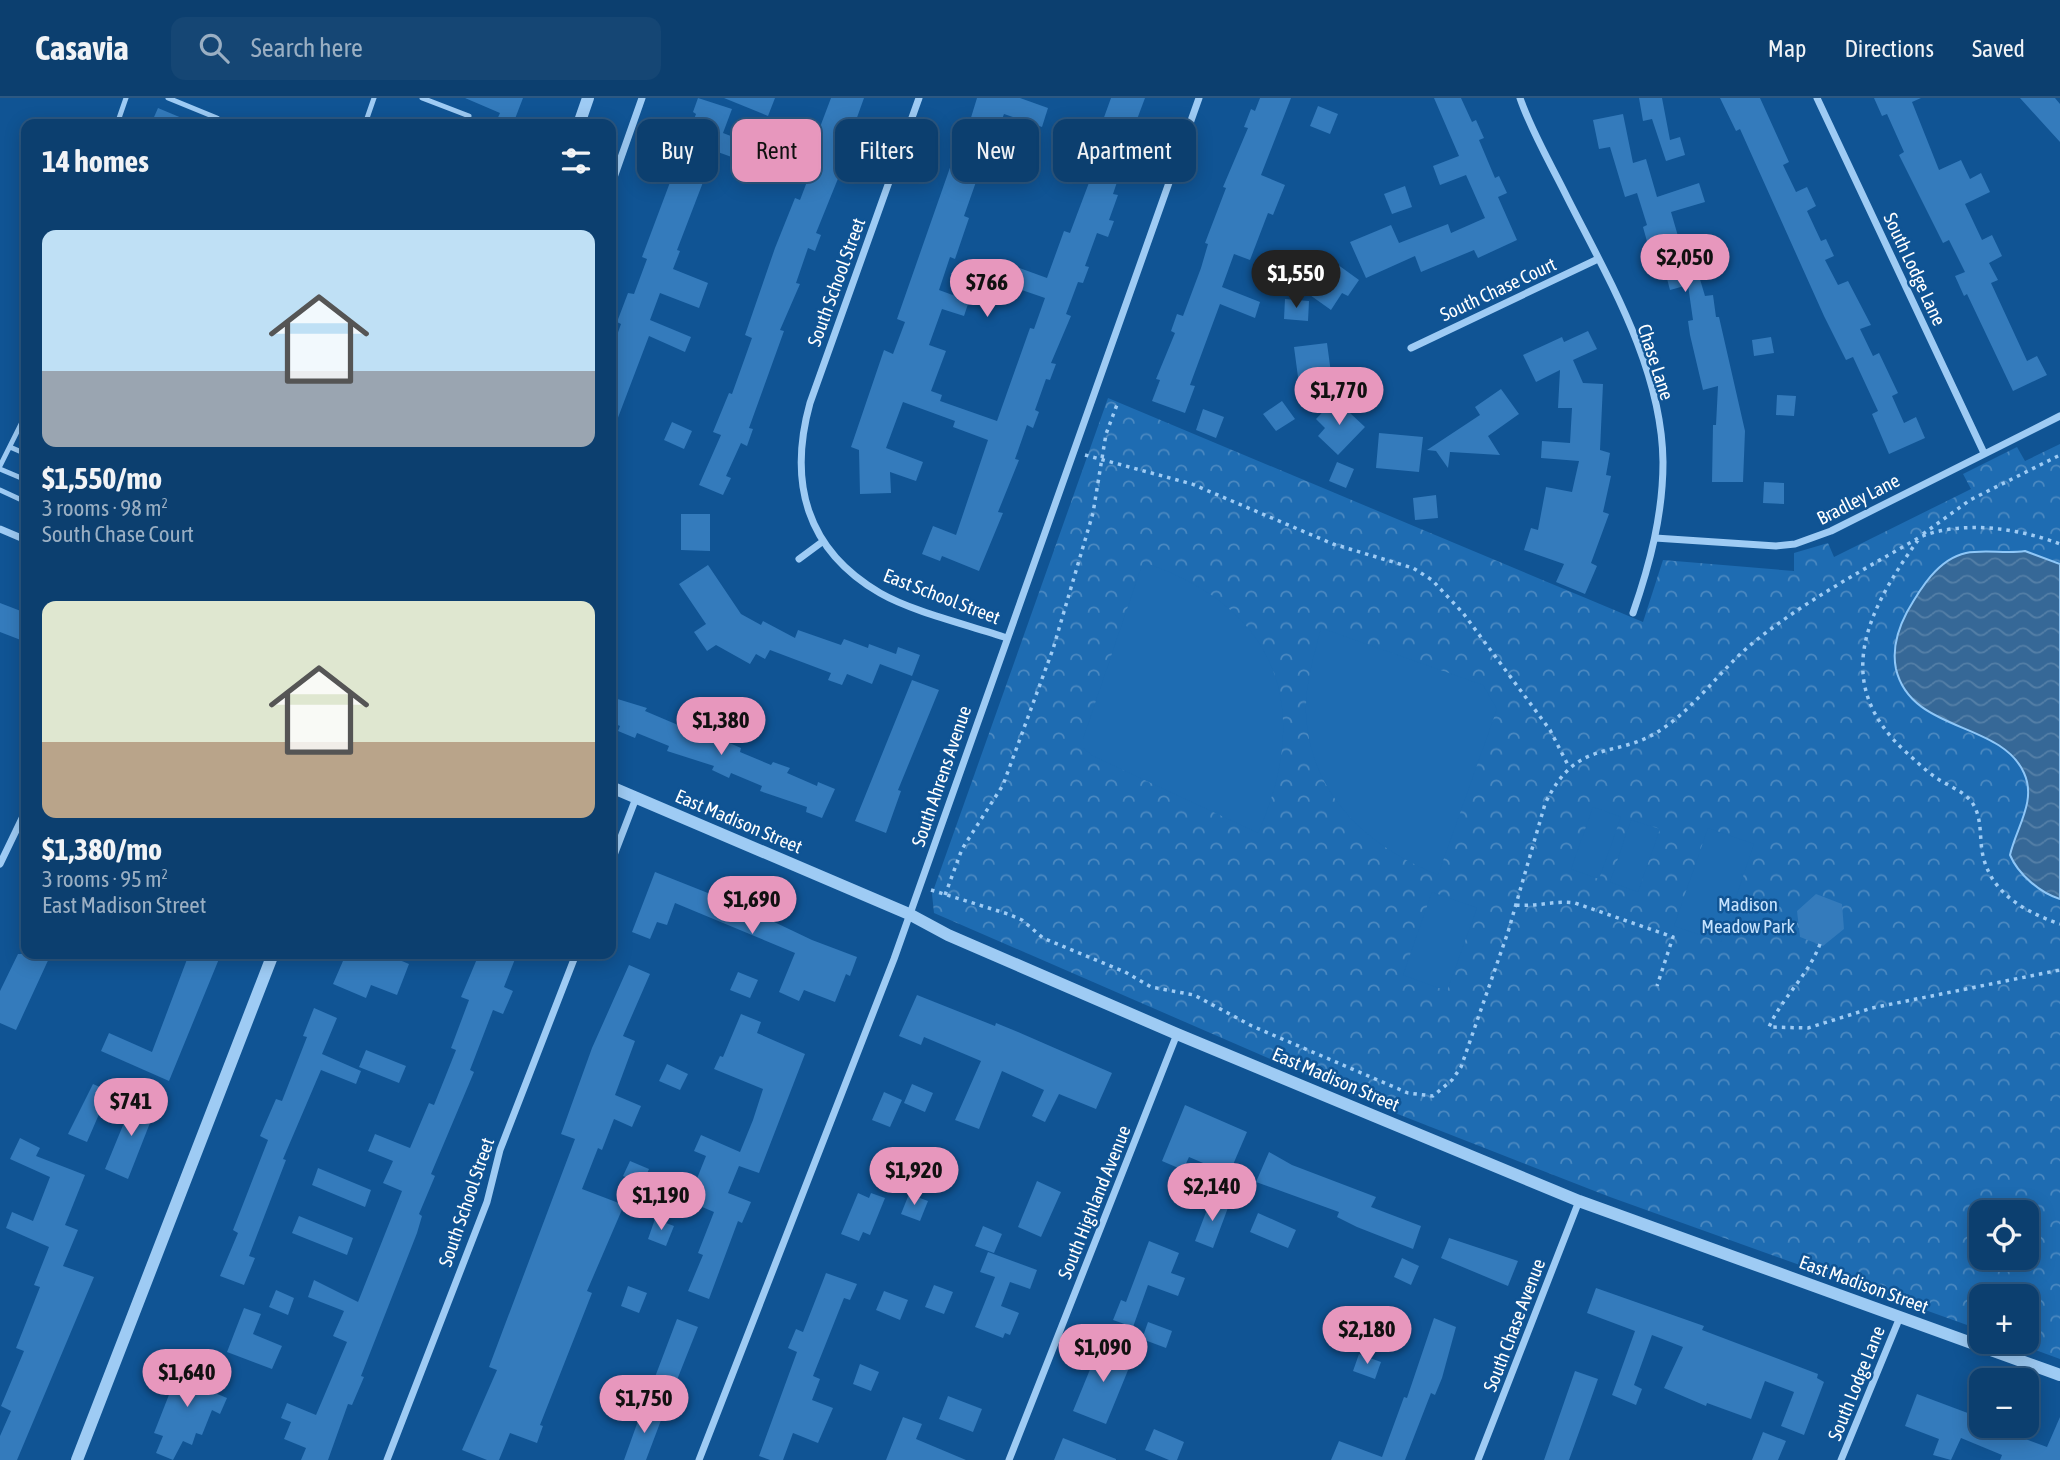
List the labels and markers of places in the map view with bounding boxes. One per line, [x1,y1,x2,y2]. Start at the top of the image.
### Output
pin: $2,050 [1628,234,1742,294]
pin: $1,550 [1239,250,1353,310]
pin: $766 [946,260,1028,319]
pin: $1,770 [1282,368,1396,427]
pin: $1,380 [664,698,778,757]
pin: $1,690 [695,876,809,936]
pin: $741 [90,1079,172,1138]
pin: $1,920 [857,1148,971,1207]
pin: $2,140 [1155,1164,1269,1223]
pin: $1,190 [604,1172,718,1232]
pin: $2,180 [1310,1306,1424,1366]
pin: $1,090 [1046,1324,1160,1384]
pin: $1,640 [130,1350,244,1409]
pin: $1,750 [587,1376,701,1435]

